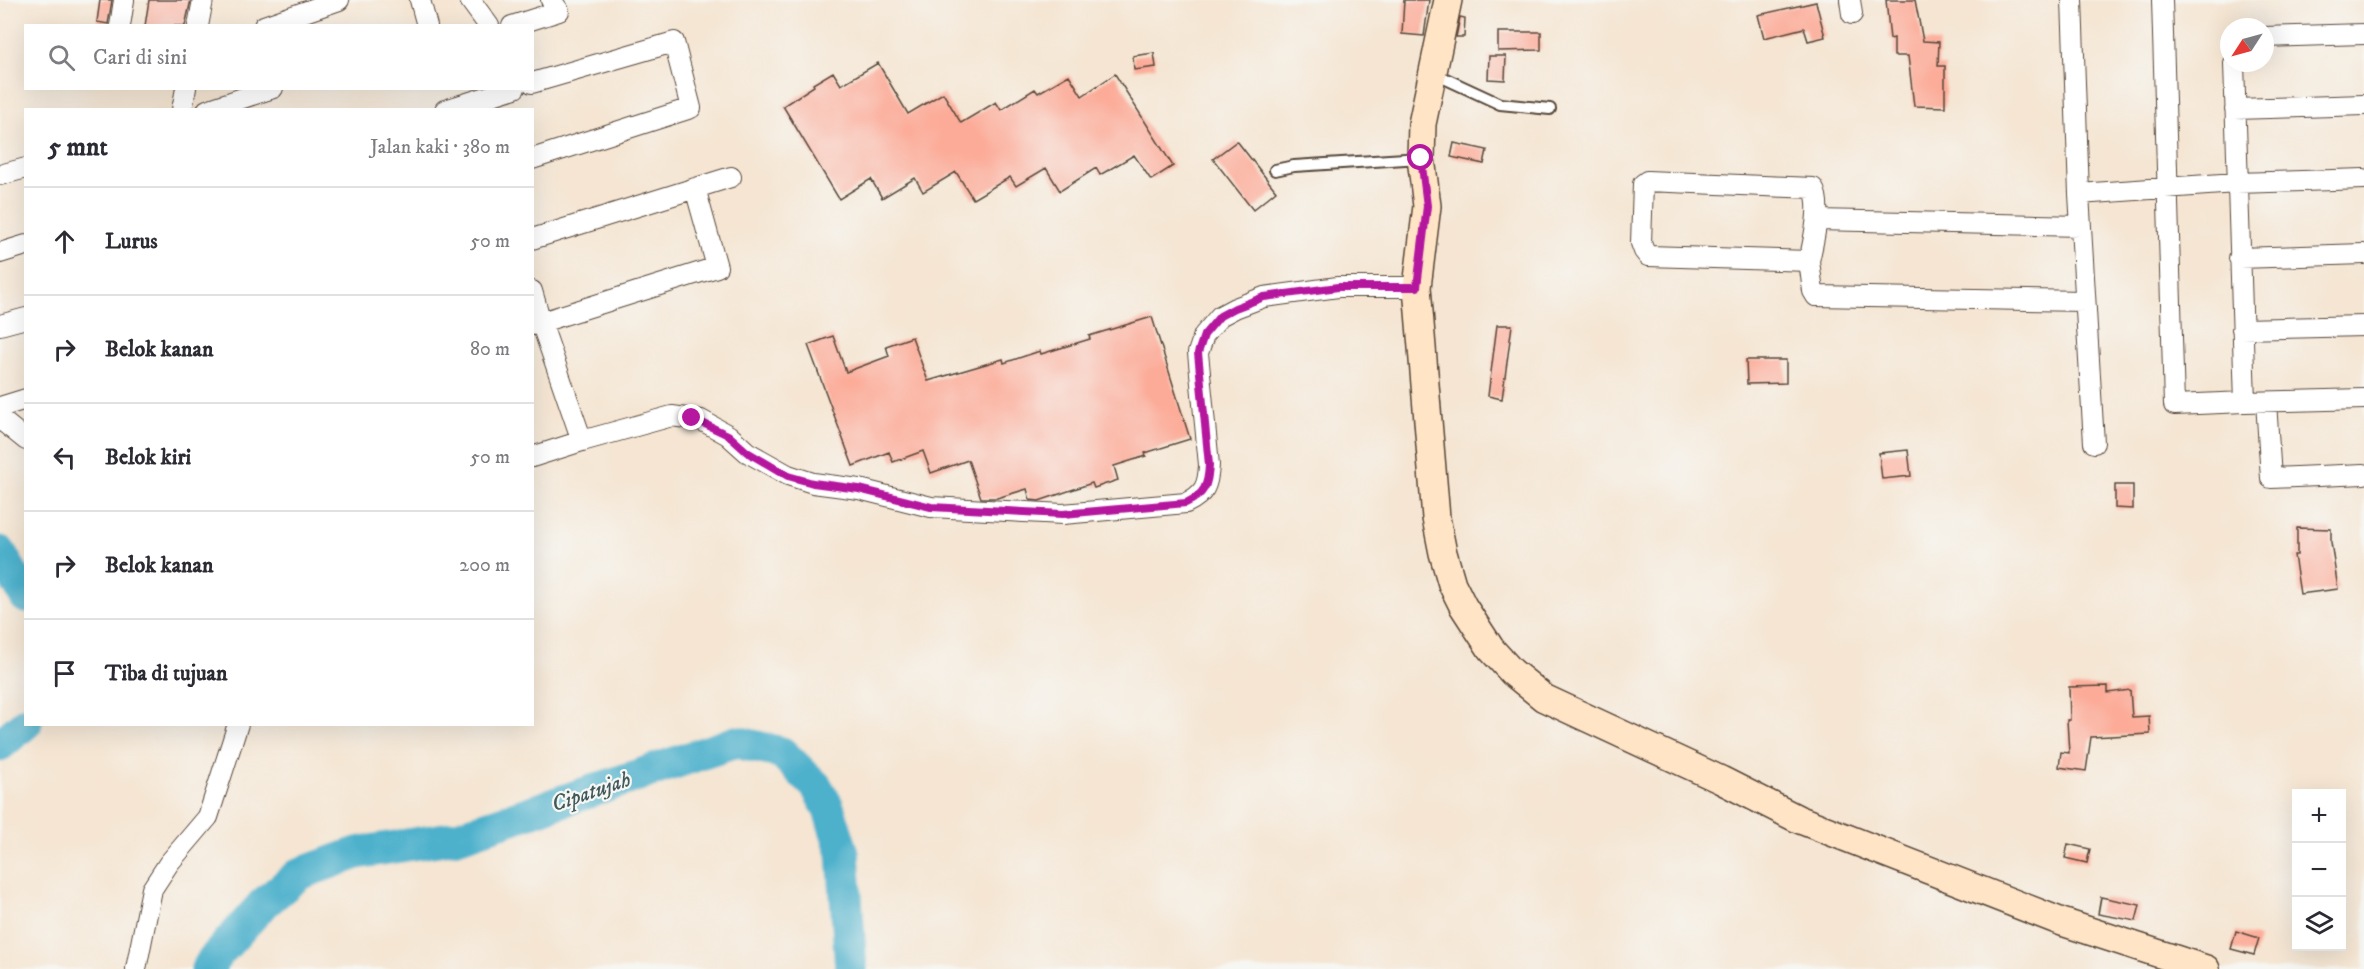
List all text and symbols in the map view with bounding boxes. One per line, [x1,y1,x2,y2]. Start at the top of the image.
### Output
north arrow [2220,18,2274,72]
search box [24,24,534,90]
icon: search [45,41,78,74]
text: Cari di sini [93,44,187,71]
text: 5 mnt [48,131,108,164]
text: Jalan kaki · 380 m [370,135,510,160]
route start [1407,144,1433,170]
icon: ahead [48,225,81,258]
text: Lurus [105,228,158,255]
text: 50 m [470,229,510,254]
icon: right [48,333,81,366]
text: Belok kanan [105,336,213,363]
text: 80 m [470,337,510,362]
route end [678,404,704,430]
icon: left [48,441,81,474]
text: Belok kiri [105,444,191,471]
text: 50 m [470,445,510,470]
icon: right [48,549,81,582]
text: Belok kanan [105,552,213,579]
text: 200 m [459,553,510,578]
icon: arrive [48,657,81,690]
text: Tiba di tujuan [105,660,227,687]
water label: Cipatujah [548,766,634,818]
map controls [2292,789,2346,951]
button: + [2292,789,2346,843]
button: − [2292,843,2346,897]
button: layers [2292,897,2346,951]

